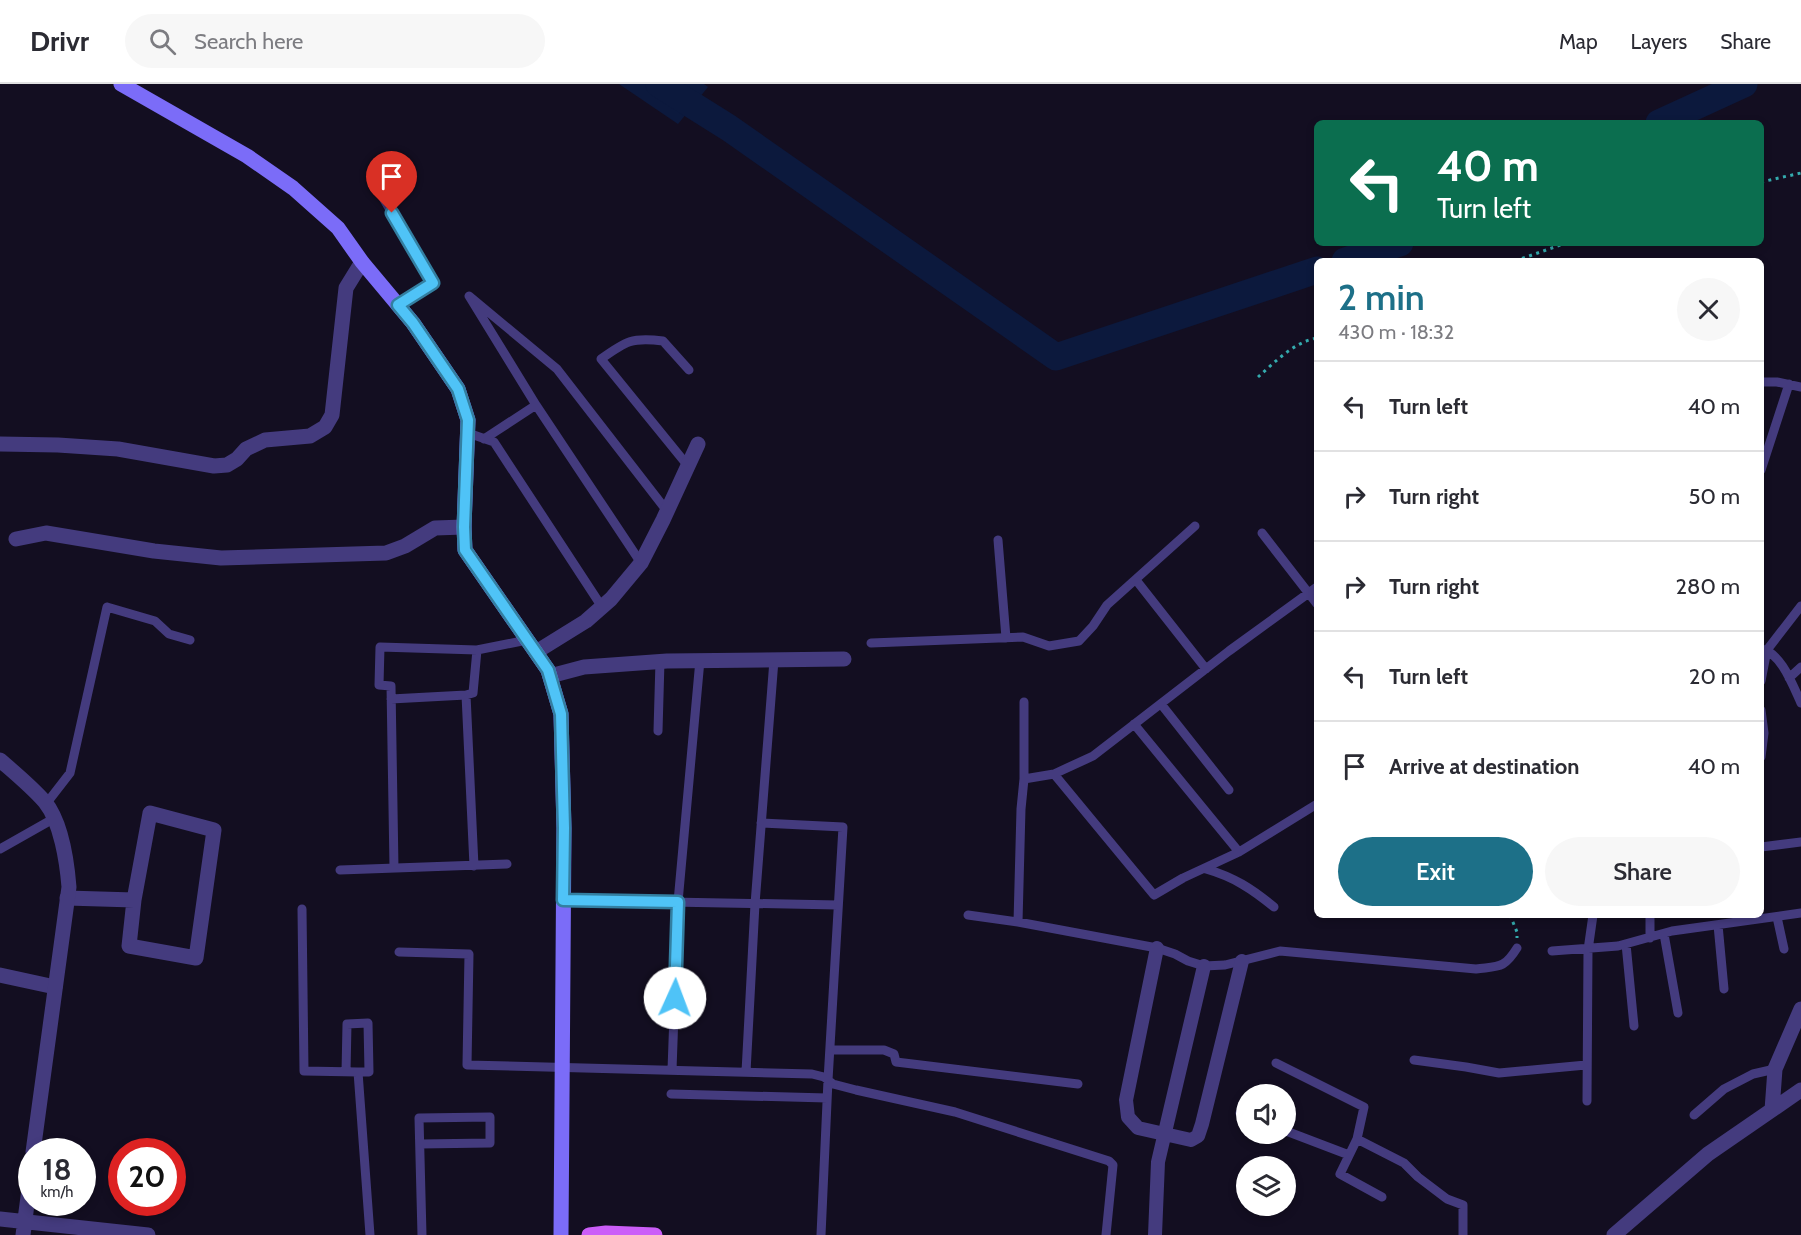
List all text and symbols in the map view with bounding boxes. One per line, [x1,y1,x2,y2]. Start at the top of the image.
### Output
search box [125,14,545,68]
text: Drivr [30,24,89,58]
icon: search [146,25,179,58]
text: Search here [194,28,303,55]
text: Map [1559,29,1598,54]
text: Layers [1631,29,1687,54]
text: Share [1720,29,1771,54]
text: 40 m [1437,140,1539,192]
icon: left [1338,144,1416,222]
pin [366,151,417,213]
icon: arrive [375,160,408,193]
text: Turn left [1437,192,1531,225]
text: 2 min [1338,275,1425,319]
button: close [1677,278,1740,341]
text: 430 m · 18:32 [1338,320,1454,344]
icon: left [1338,390,1371,423]
text: Turn left [1389,393,1468,420]
text: 40 m [1688,393,1740,420]
icon: right [1338,480,1371,513]
text: Turn right [1389,483,1479,510]
text: 50 m [1688,483,1740,510]
icon: right [1338,570,1371,603]
text: Turn right [1389,573,1479,600]
text: 280 m [1676,573,1740,600]
icon: left [1338,660,1371,693]
text: Turn left [1389,663,1468,690]
text: 20 m [1689,663,1740,690]
icon: arrive [1338,750,1371,783]
text: Arrive at destination [1389,753,1579,780]
text: 40 m [1688,753,1740,780]
button: Exit [1338,837,1533,906]
button: Share [1545,837,1740,906]
position arrow [643,966,707,1030]
map controls [1236,1084,1296,1216]
button: sound [1236,1084,1296,1144]
speed limit sign: 20 [108,1138,186,1216]
text: 18 [42,1151,72,1188]
button: layers [1236,1156,1296,1216]
text: km/h [41,1183,73,1201]

